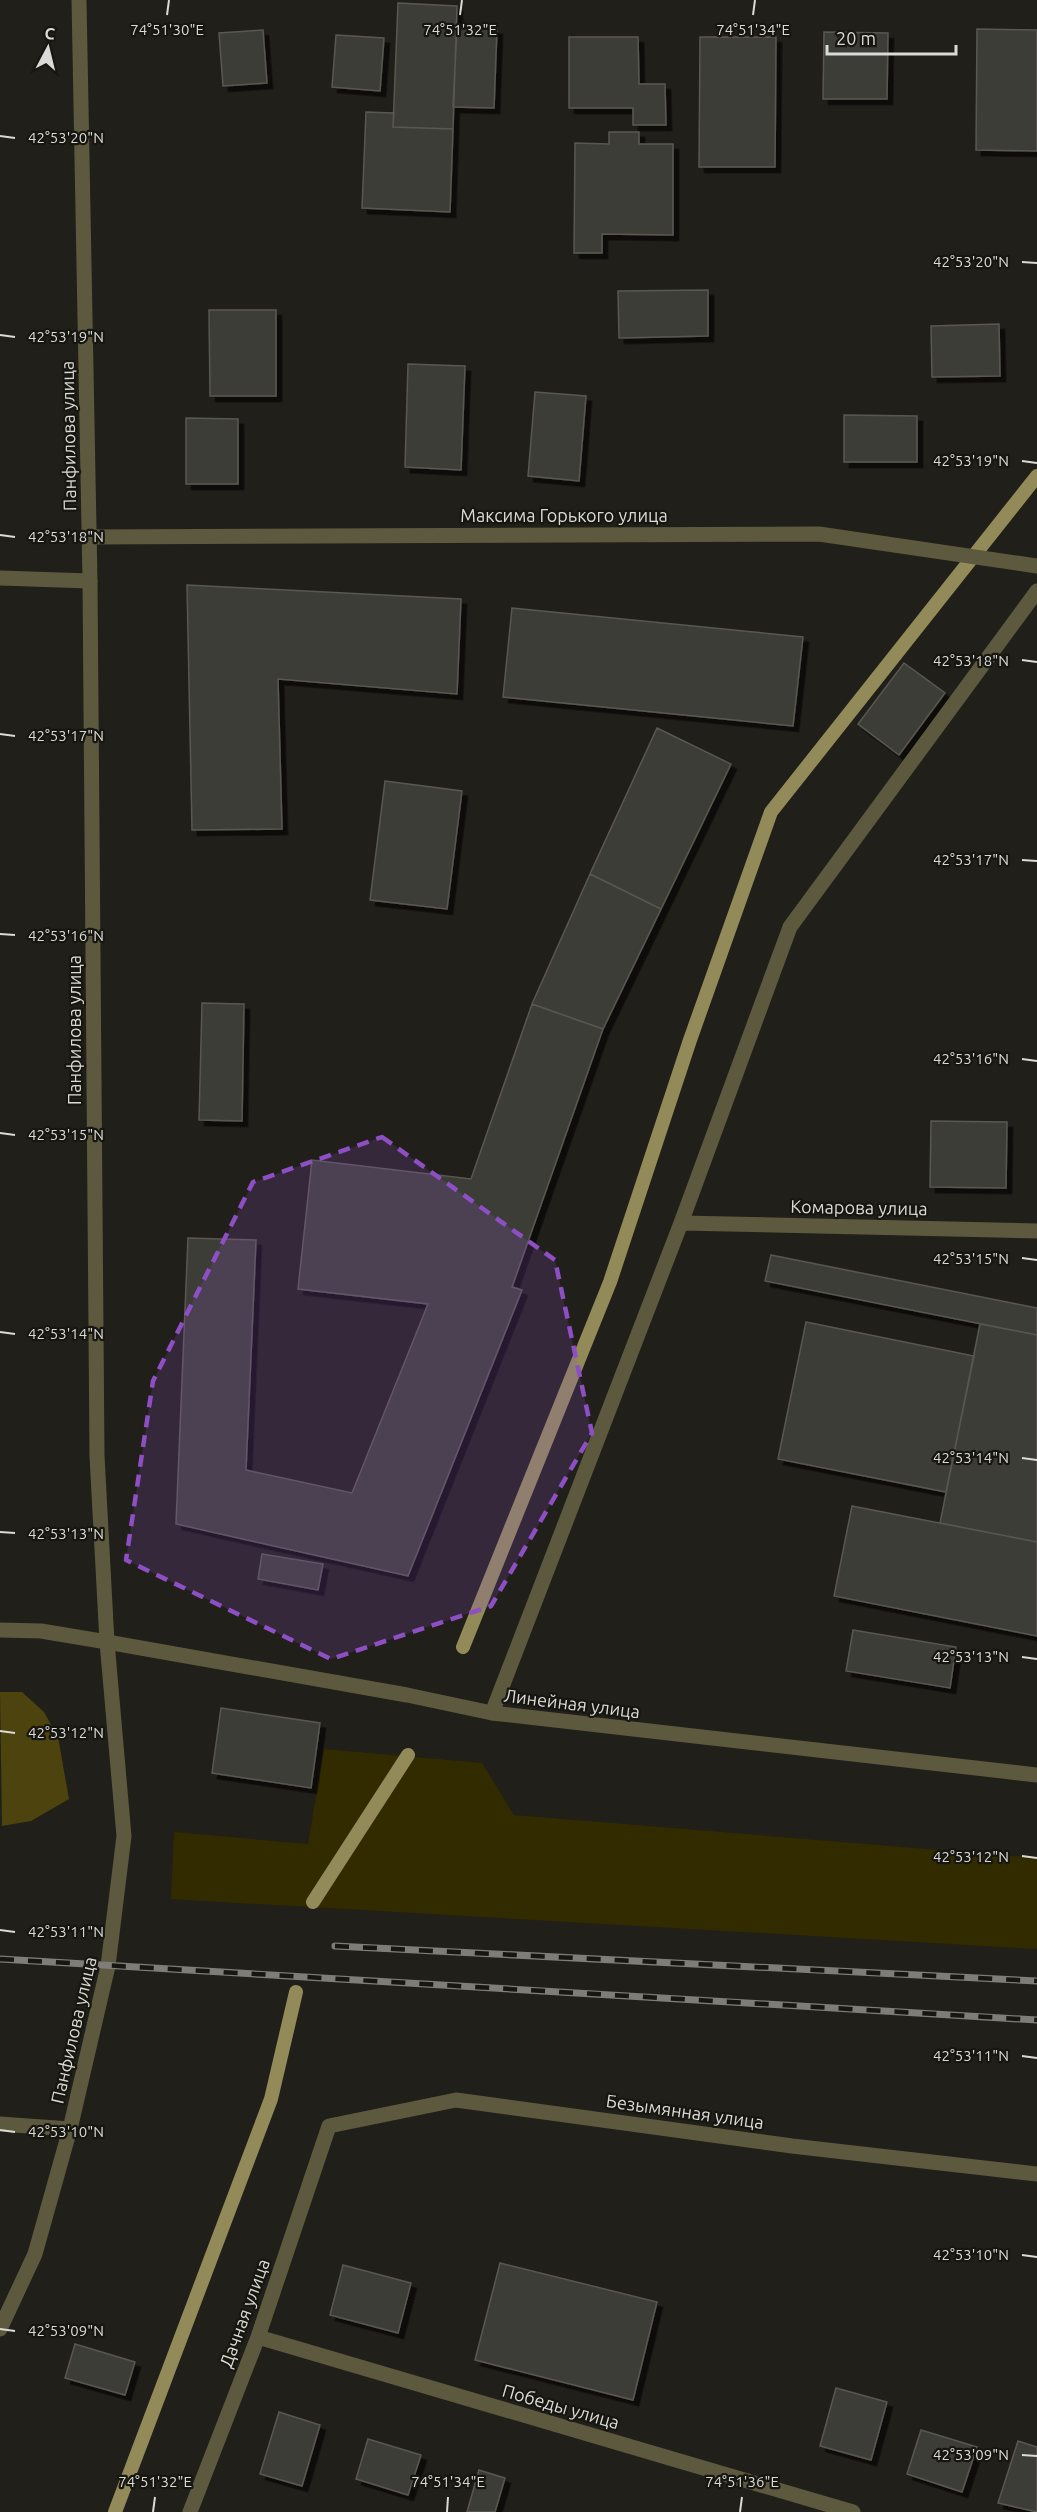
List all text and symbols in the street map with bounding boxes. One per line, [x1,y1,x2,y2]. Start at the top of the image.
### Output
north arrow [18,18,78,78]
scale bar [827,18,956,56]
text: 74°51'30"E [130,21,204,38]
text: 74°51'32"E [423,21,497,38]
text: 74°51'34"E [716,21,790,38]
text: С [44,24,56,43]
text: 20 m [836,28,876,48]
text: 42°53'20"N [28,129,104,146]
text: 42°53'20"N [933,253,1009,270]
text: 42°53'19"N [28,328,104,345]
street label: Панфилова улица [57,361,79,511]
text: 42°53'19"N [933,452,1009,469]
street label: Максима Горького улица [460,505,668,525]
text: 42°53'18"N [28,528,104,545]
text: 42°53'18"N [933,652,1009,669]
text: 42°53'17"N [28,727,104,744]
text: 42°53'17"N [933,851,1009,868]
text: 42°53'16"N [28,927,104,944]
street label: Панфилова улица [64,955,84,1105]
text: 42°53'16"N [933,1050,1009,1067]
text: 42°53'15"N [28,1126,104,1143]
street label: Комарова улица [790,1196,928,1218]
text: 42°53'15"N [933,1250,1009,1267]
text: 42°53'14"N [28,1325,104,1342]
text: 42°53'14"N [933,1449,1009,1466]
text: 42°53'13"N [28,1525,104,1542]
text: 42°53'13"N [933,1648,1009,1665]
street label: Линейная улица [503,1685,641,1721]
text: 42°53'12"N [28,1724,104,1741]
text: 42°53'12"N [933,1848,1009,1865]
text: 42°53'11"N [28,1923,104,1940]
street label: Панфилова улица [46,1955,100,2105]
text: 42°53'11"N [933,2047,1009,2064]
street label: Безымянная улица [605,2090,765,2132]
text: 42°53'10"N [28,2123,104,2140]
text: 42°53'10"N [933,2246,1009,2263]
street label: Дачная улица [215,2256,273,2370]
text: 42°53'09"N [28,2322,104,2339]
street label: Победы улица [500,2380,622,2432]
text: 42°53'09"N [933,2446,1009,2463]
text: 74°51'32"E [118,2473,192,2490]
text: 74°51'34"E [411,2473,485,2490]
text: 74°51'36"E [705,2473,779,2490]

